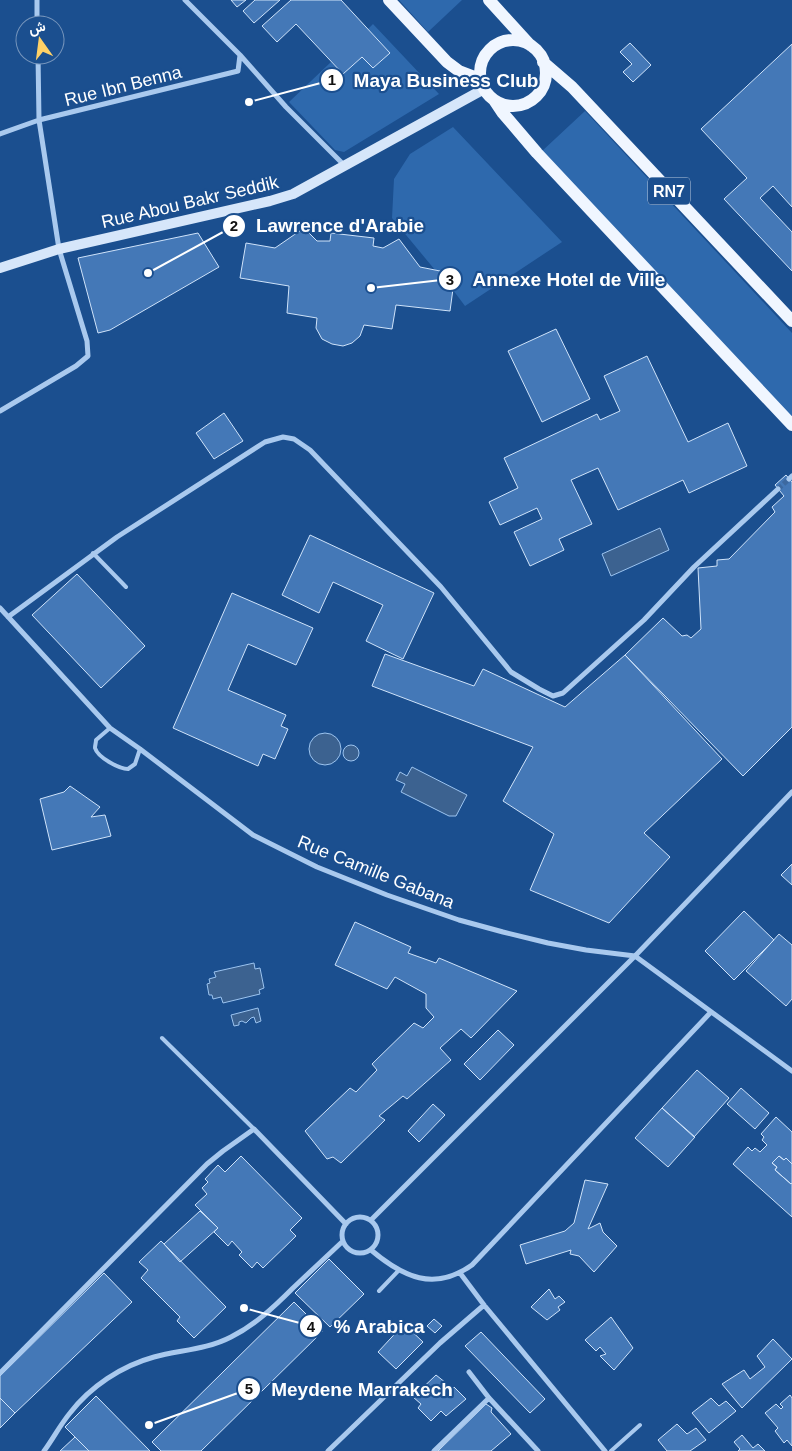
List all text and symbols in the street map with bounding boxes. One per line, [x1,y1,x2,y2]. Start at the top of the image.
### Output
north arrow [15,15,65,65]
text: ش [27,18,47,38]
street label: Rue Ibn Benna [62,62,185,110]
callout: Maya Business Club [319,63,549,97]
text: Maya Business Club [354,70,538,91]
text: 1 [328,71,336,88]
street label: Rue Abou Bakr Seddik [100,172,281,232]
road number: RN7 [648,178,690,205]
callout: Lawrence d'Arabie [221,209,434,243]
text: Lawrence d'Arabie [256,215,424,236]
text: 2 [230,217,238,234]
callout: Annexe Hotel de Ville [437,262,675,296]
text: Annexe Hotel de Ville [473,269,665,290]
text: 3 [446,271,454,288]
street label: Rue Camille Gabana [295,831,458,913]
callout: % Arabica [298,1309,435,1343]
text: % Arabica [333,1316,425,1337]
text: 4 [307,1318,316,1335]
callout: Meydene Marrakech [236,1372,463,1406]
text: Meydene Marrakech [271,1379,453,1400]
text: 5 [245,1380,253,1397]

